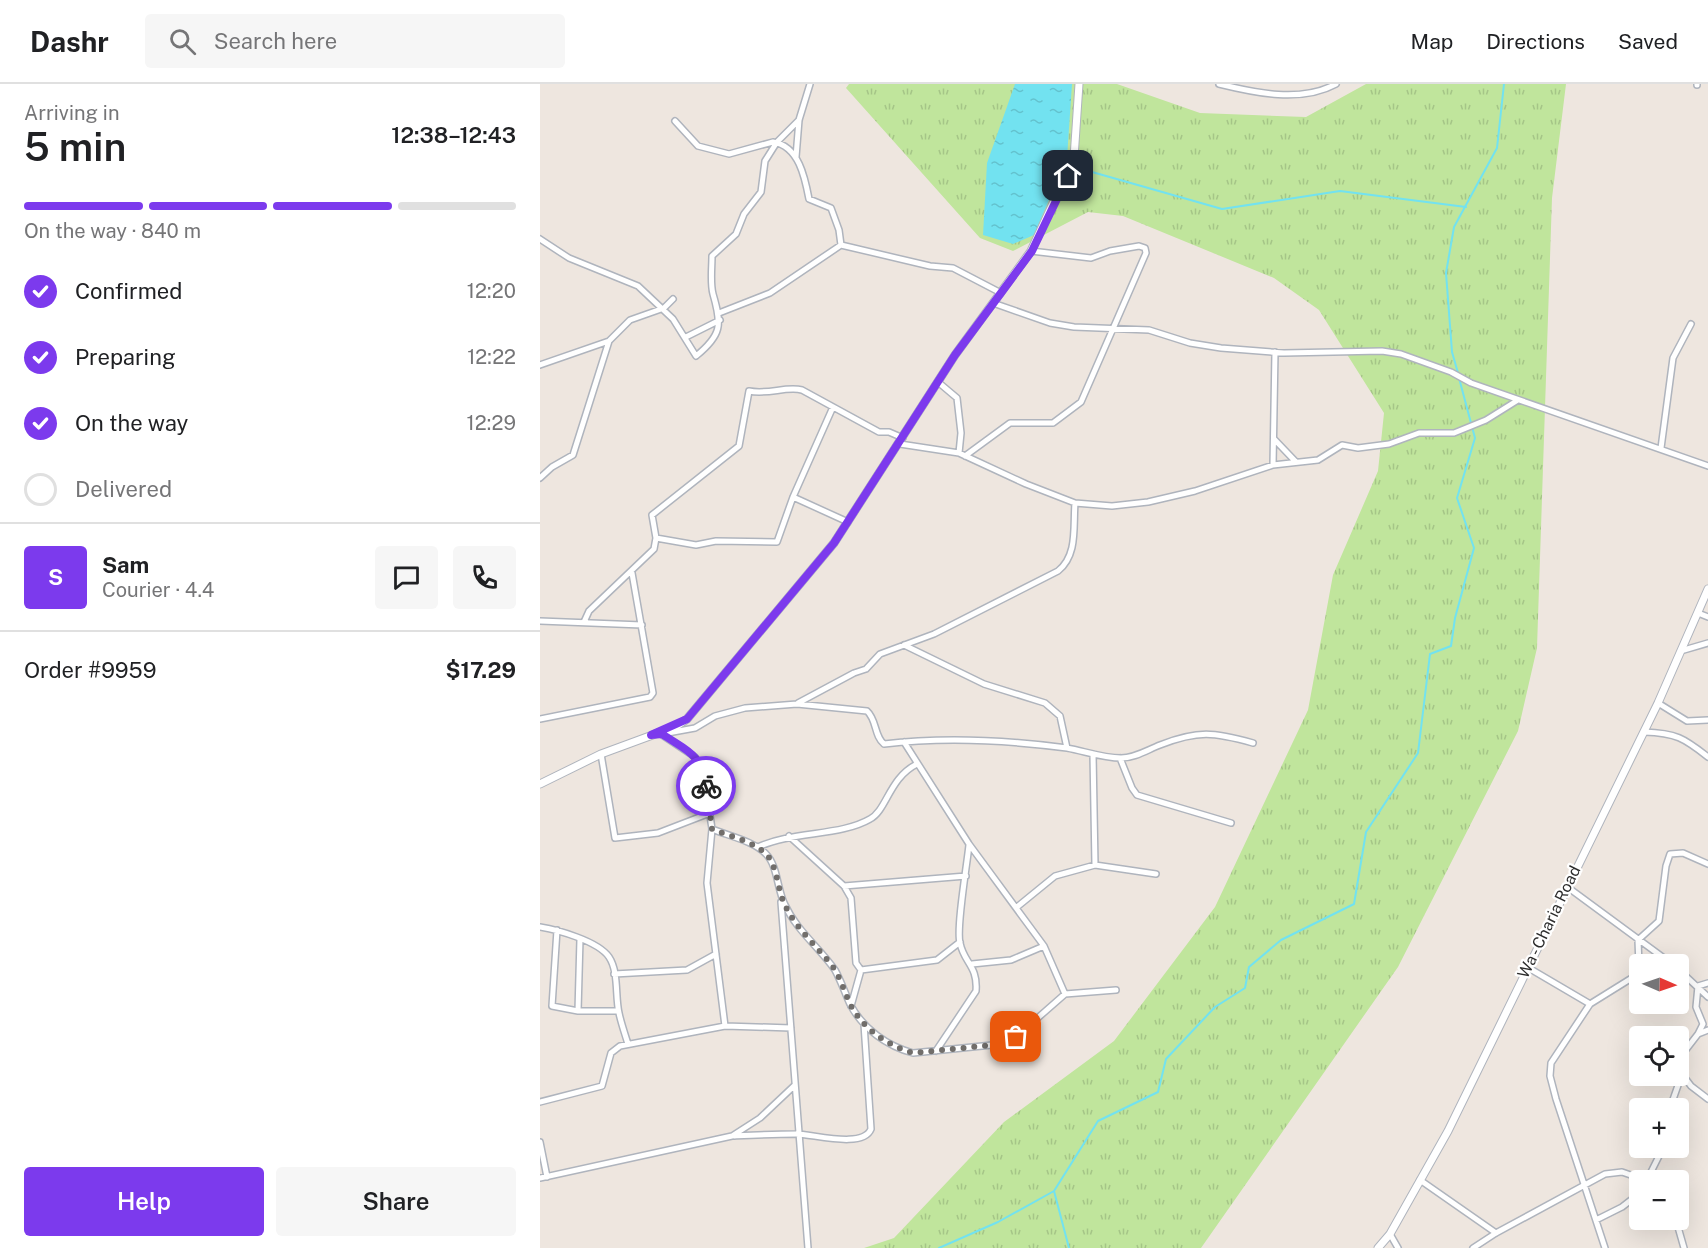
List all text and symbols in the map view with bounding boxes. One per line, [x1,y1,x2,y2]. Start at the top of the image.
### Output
search box [145,14,565,68]
text: Dashr [30,25,109,58]
icon: search [166,25,199,58]
text: Search here [214,28,337,54]
text: Map [1411,29,1453,54]
text: Directions [1486,29,1585,54]
text: Saved [1618,29,1678,54]
text: Arriving in [24,101,119,125]
text: 12:38–12:43 [391,122,516,148]
text: 5 min [24,124,126,170]
pin [1042,150,1093,201]
icon: home [1051,159,1084,192]
text: On the way · 840 m [24,219,201,243]
icon: check [24,275,57,308]
text: Confirmed [75,278,182,304]
text: 12:20 [467,279,516,303]
icon: check [24,341,57,374]
text: Preparing [75,344,176,370]
text: 12:22 [467,345,516,369]
icon: check [24,407,57,440]
text: On the way [75,410,188,436]
text: 12:29 [467,411,516,435]
text: Delivered [75,476,172,502]
button: chat [375,546,438,609]
button: phone [453,546,516,609]
text: Sam [102,552,149,578]
text: S [48,564,63,590]
text: Courier · 4.4 [102,578,214,602]
text: Order #9959 [24,657,156,683]
text: $17.29 [446,657,516,683]
courier [676,756,736,816]
icon: bike [690,770,723,803]
street label: Wa - Charia Road [1514,863,1584,981]
north arrow [1629,954,1689,1014]
map controls [1629,954,1689,1230]
pin [990,1011,1041,1062]
icon: bag [999,1020,1032,1053]
button: locate [1629,1026,1689,1086]
button: + [1629,1098,1689,1158]
button: Help [24,1167,264,1236]
button: Share [276,1167,516,1236]
button: − [1629,1170,1689,1230]

